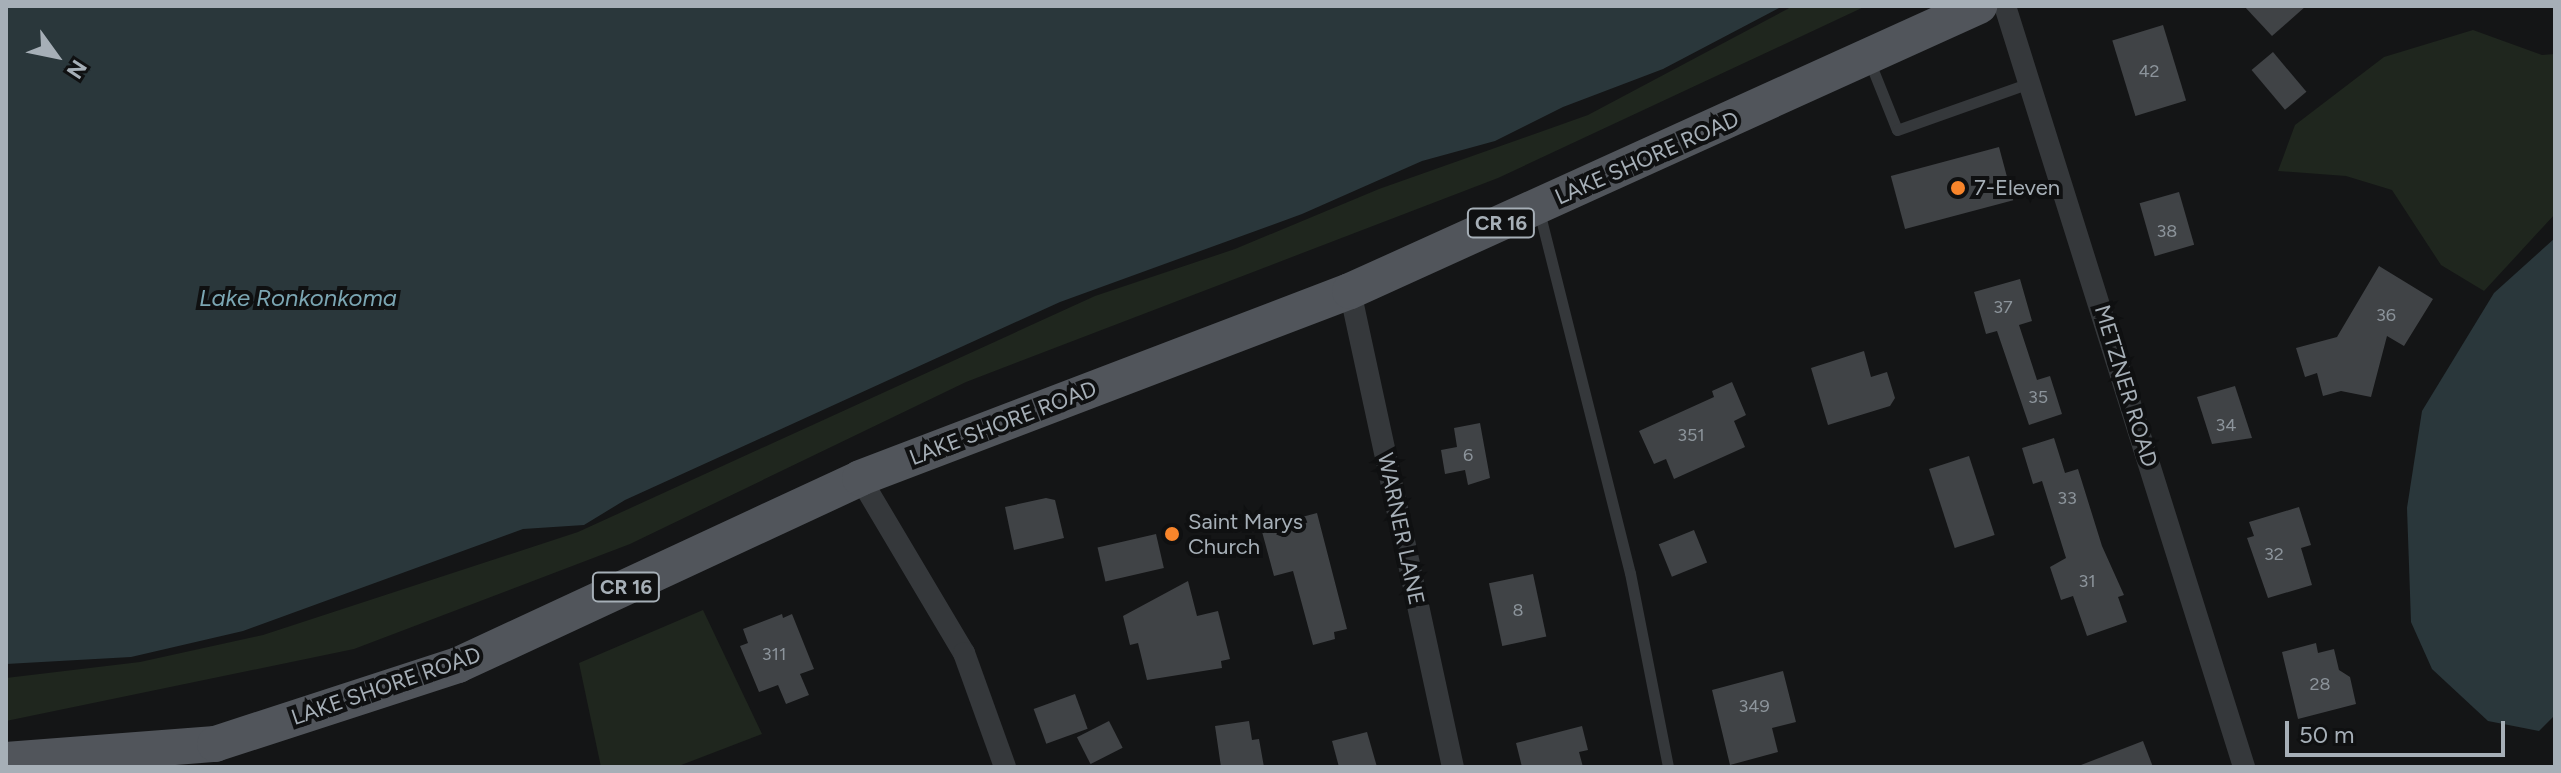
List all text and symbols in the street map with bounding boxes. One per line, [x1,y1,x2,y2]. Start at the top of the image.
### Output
north arrow [16,16,96,96]
text: N [61,55,93,84]
house number: 42 [2138,60,2160,82]
street label: LAKE SHORE ROAD [1551,106,1743,210]
place label: 7-Eleven [1974,175,2060,201]
marker: 7-Eleven [1949,179,1967,197]
road number: CR 16 [1465,207,1537,239]
house number: 38 [2157,220,2177,242]
water label: Lake Ronkonkoma [199,284,397,312]
house number: 37 [1993,296,2013,318]
street label: METZNER ROAD [2089,302,2163,470]
house number: 36 [2376,304,2396,326]
street label: LAKE SHORE ROAD [906,375,1100,471]
house number: 35 [2028,386,2048,408]
house number: 34 [2216,414,2236,436]
house number: 351 [1677,424,1705,446]
house number: 6 [1463,444,1473,466]
street label: WARNER LANE [1372,451,1430,607]
house number: 33 [2057,487,2077,509]
place label: Saint Marys Church [1188,508,1303,560]
marker: Saint Marys Church [1163,525,1181,543]
house number: 32 [2264,543,2284,565]
house number: 31 [2078,570,2096,592]
road number: CR 16 [590,571,662,603]
house number: 8 [1512,599,1524,621]
street label: LAKE SHORE ROAD [288,641,484,731]
house number: 311 [762,643,786,665]
house number: 28 [2309,673,2331,695]
house number: 349 [1738,695,1770,717]
scale bar [2289,705,2509,755]
text: 50 m [2299,720,2355,749]

